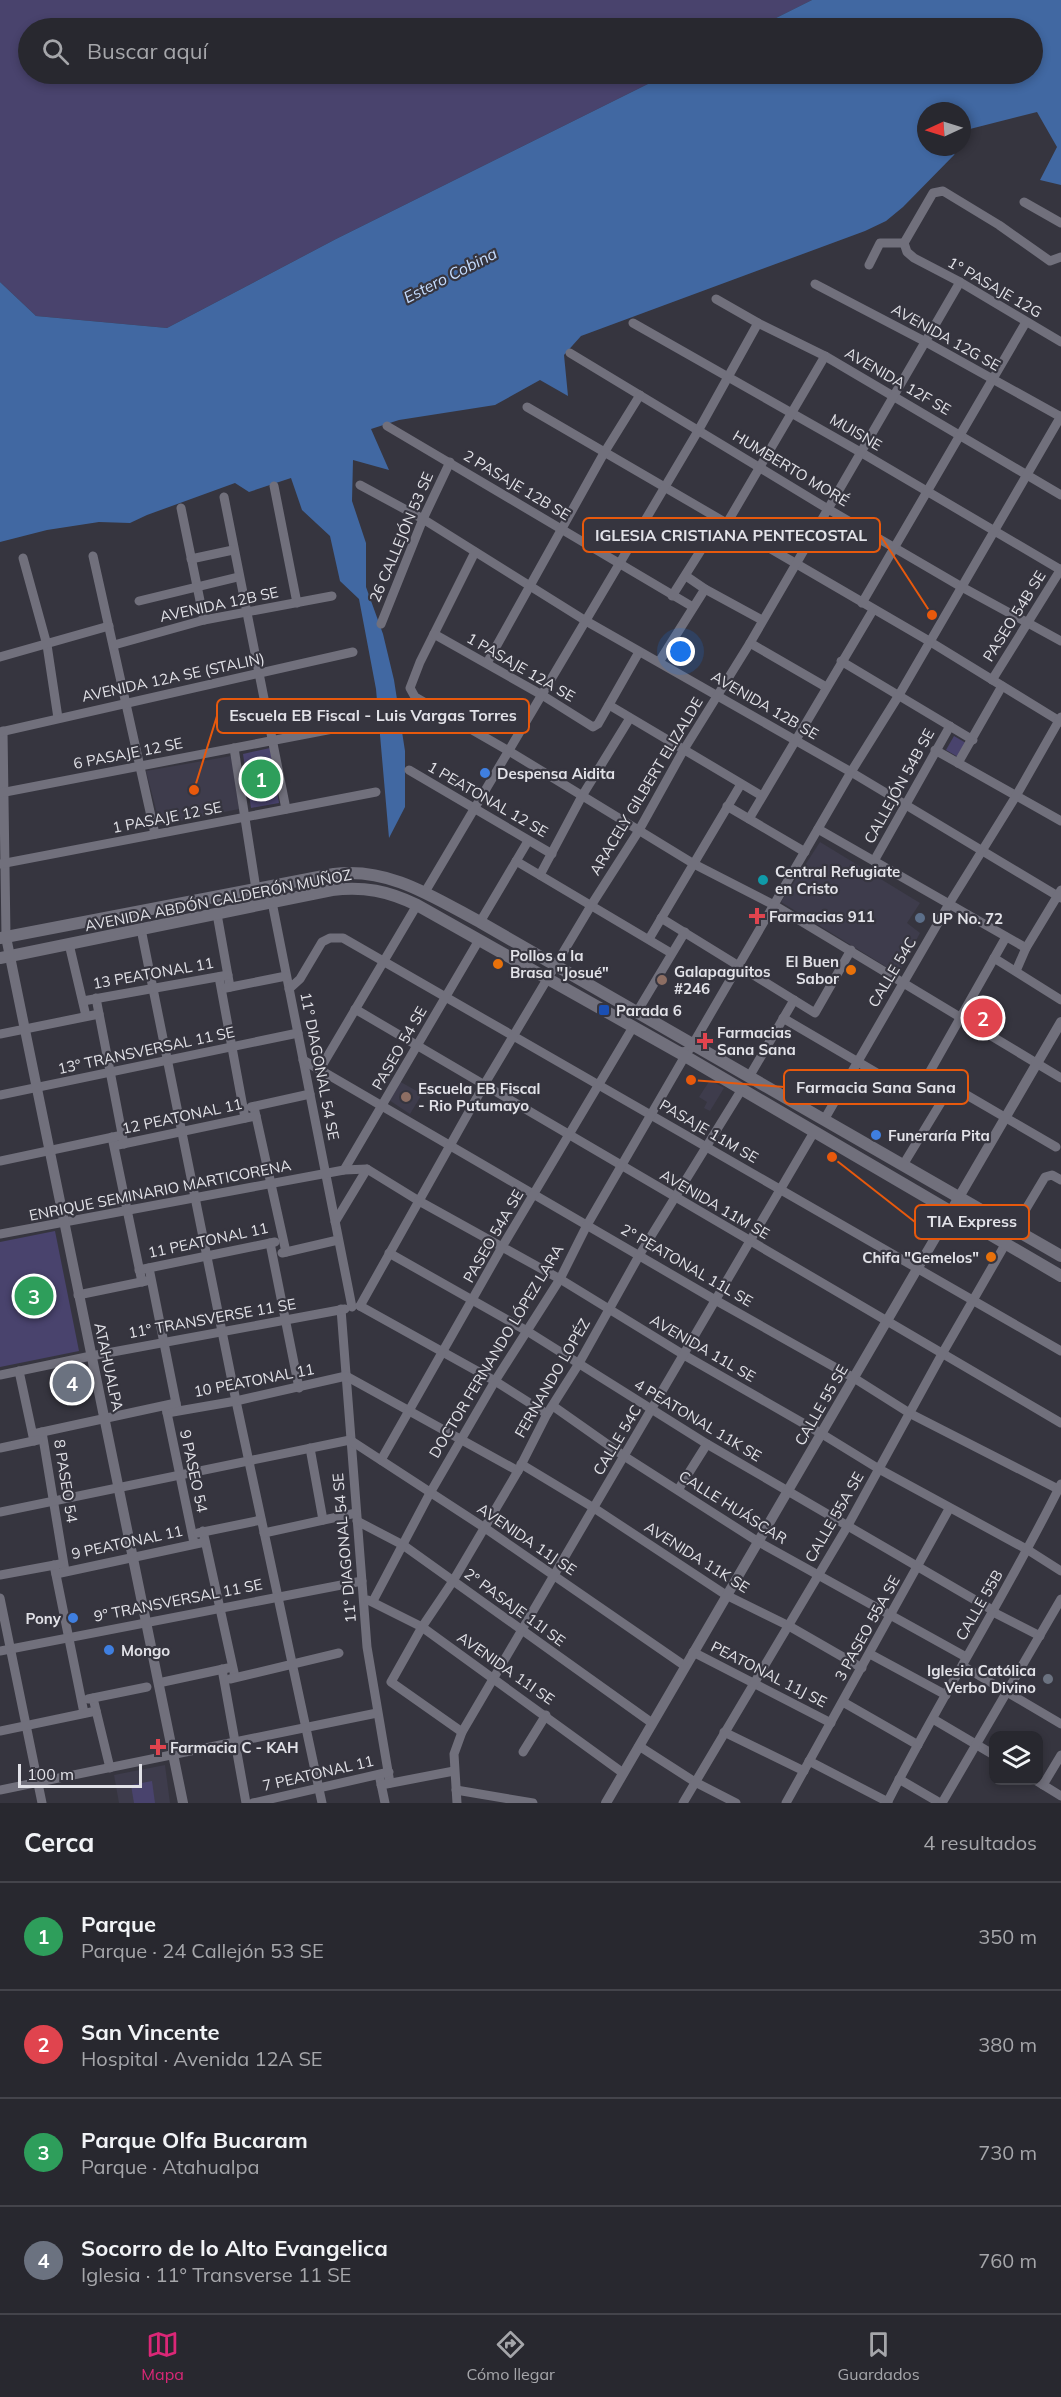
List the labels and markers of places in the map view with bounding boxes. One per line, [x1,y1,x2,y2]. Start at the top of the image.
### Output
callout: IGLESIA CRISTIANA PENTECOSTAL [583,518,880,552]
callout: Escuela EB Fiscal - Luis Vargas Torres [217,699,529,733]
pin: 1 [242,756,280,802]
place label: Despensa Aidita [497,764,615,783]
marker: Despensa Aidita [478,766,492,780]
place label: Central Refugiate en Cristo [775,862,900,898]
marker: Central Refugiate en Cristo [756,873,770,887]
place label: Farmacias 911 [769,907,875,926]
marker: Farmacias 911 [750,909,764,923]
place label: UP No. 72 [932,909,1003,928]
marker: UP No. 72 [913,911,927,925]
place label: Pollos a la Brasa "Josué" [510,946,609,982]
place label: El Buen Sabor [785,952,839,988]
marker: Pollos a la Brasa "Josué" [491,957,505,971]
place label: Galapaguitos #246 [674,962,770,998]
marker: El Buen Sabor [844,963,858,977]
marker: Galapaguitos #246 [655,973,669,987]
pin: 2 [964,996,1002,1040]
place label: Parada 6 [616,1001,682,1020]
marker: Parada 6 [597,1003,611,1017]
place label: Farmacias Sana Sana [717,1023,796,1059]
marker: Farmacias Sana Sana [698,1034,712,1048]
callout: Farmacia Sana Sana [784,1070,968,1104]
place label: Escuela EB Fiscal - Rio Putumayo [418,1079,541,1115]
marker: Escuela EB Fiscal - Rio Putumayo [399,1090,413,1104]
place label: Funeraría Pita [888,1126,990,1145]
marker: Funeraría Pita [869,1128,883,1142]
callout: TIA Express [915,1205,1029,1239]
place label: Chifa "Gemelos" [862,1248,979,1267]
marker: Chifa "Gemelos" [984,1250,998,1264]
pin: 3 [15,1274,54,1318]
pin: 4 [52,1360,92,1406]
place label: Pony [25,1609,62,1628]
marker: Pony [66,1611,80,1625]
place label: Mongo [121,1641,170,1660]
marker: Mongo [102,1643,116,1657]
place label: Iglesia Católica Verbo Divino [927,1661,1036,1697]
marker: Iglesia Católica Verbo Divino [1041,1672,1055,1686]
place label: Farmacia C - KAH [170,1738,299,1757]
marker: Farmacia C - KAH [151,1740,165,1754]

